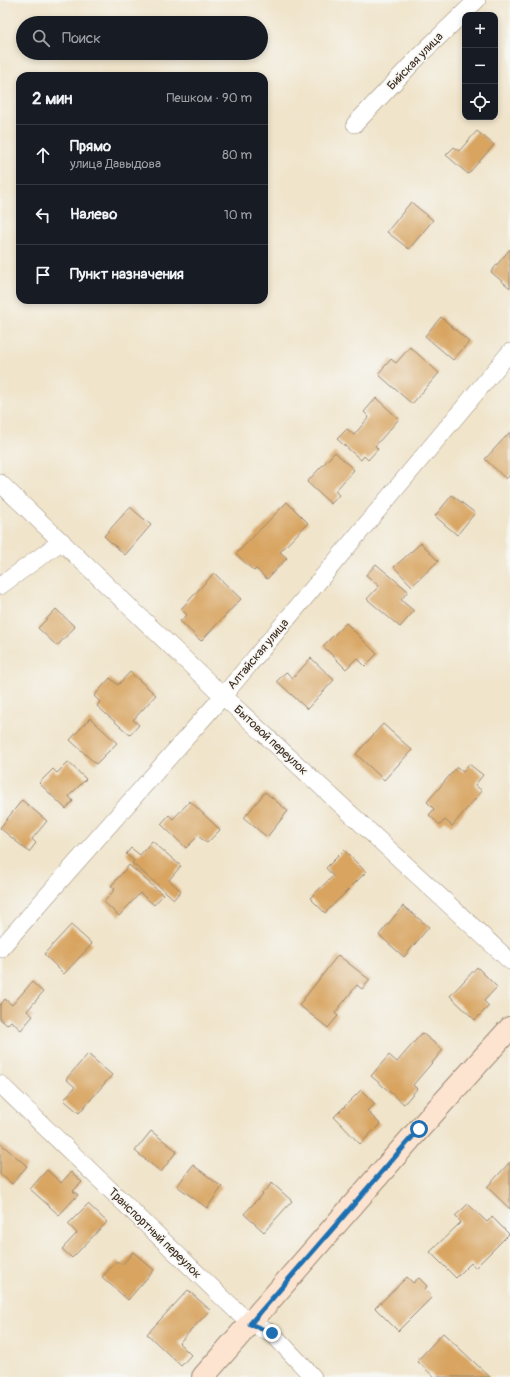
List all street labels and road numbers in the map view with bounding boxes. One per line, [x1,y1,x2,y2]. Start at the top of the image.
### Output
street label: Бийская улица [384,29,447,93]
street label: Алтайская улица [225,616,292,693]
street label: Бытовой переулок [231,702,311,779]
street label: Транспортный переулок [105,1185,204,1282]

